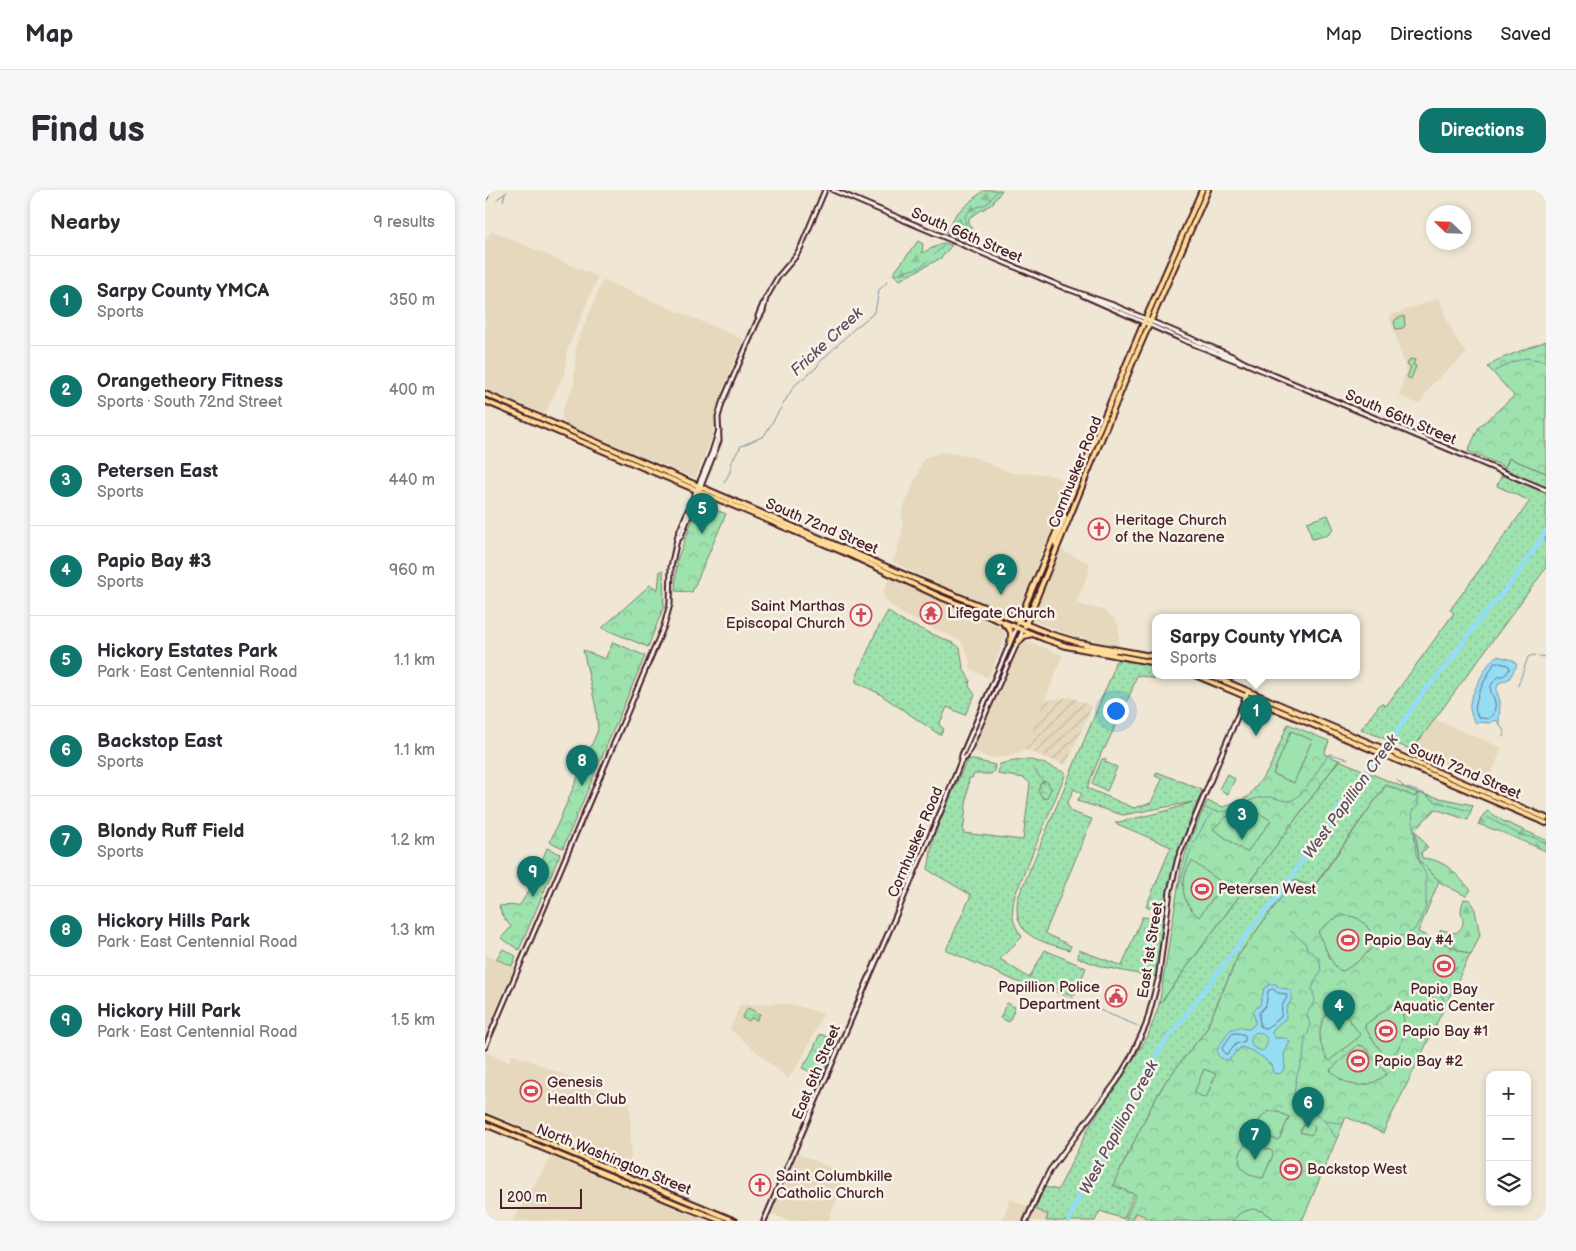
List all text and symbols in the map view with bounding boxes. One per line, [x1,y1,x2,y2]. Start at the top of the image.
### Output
text: Map [25,20,73,49]
text: Map [1326,24,1362,45]
text: Directions [1390,24,1472,45]
text: Saved [1500,24,1551,45]
button: Directions [1419,108,1546,153]
text: Find us [30,109,145,152]
street label: South 66th Street [908,203,1026,268]
north arrow [1426,205,1471,250]
text: Nearby [50,210,120,235]
text: 9 results [373,213,435,232]
text: Sarpy County YMCA [97,280,269,303]
text: 1 [63,291,69,310]
text: 350 m [389,291,435,310]
text: Sports [97,303,144,322]
water label: Fricke Creek [787,303,868,380]
text: Orangetheory Fitness [97,370,283,393]
text: 2 [61,381,71,400]
text: 400 m [389,381,435,400]
street label: South 66th Street [1342,385,1460,450]
text: Sports · South 72nd Street [97,393,282,412]
street label: Cornhusker Road [1044,414,1107,531]
text: Petersen East [97,460,218,483]
text: 3 [61,471,71,490]
text: 440 m [389,471,435,490]
text: Sports [97,483,144,502]
pin: 5 [686,493,718,534]
street label: South 72nd Street [763,494,881,559]
place label: Heritage Church of the Nazarene [1115,511,1227,547]
church icon: Heritage Church of the Nazarene [1087,517,1111,541]
text: Papio Bay #3 [97,550,211,573]
pin: 2 [985,554,1017,595]
text: 4 [61,561,71,580]
text: 960 m [389,561,435,580]
text: Sports [97,573,144,592]
place label: Saint Marthas Episcopal Church [726,597,846,633]
temple icon: Lifegate Church [919,601,943,625]
church icon: Saint Marthas Episcopal Church [849,603,873,627]
place label: Lifegate Church [947,604,1055,623]
popup [1152,614,1360,679]
text: Sarpy County YMCA [1170,626,1342,649]
text: Hickory Estates Park [97,640,277,663]
text: Sports [1170,649,1217,668]
text: 5 [61,651,71,670]
text: 1.1 km [394,651,435,670]
text: Park · East Centennial Road [97,663,298,682]
pin: 1 [1240,695,1272,736]
your location [1103,698,1129,724]
text: Backstop East [97,730,223,753]
water label: West Papillion Creek [1300,730,1403,863]
street label: South 72nd Street [1406,739,1524,804]
text: 6 [61,741,71,760]
text: 1.1 km [394,741,435,760]
pin: 8 [566,745,598,786]
text: Sports [97,753,144,772]
street label: Cornhusker Road [884,784,947,901]
pin: 3 [1226,799,1258,840]
text: Blondy Ruff Field [97,820,244,843]
text: 7 [62,831,70,850]
text: 1.2 km [391,831,435,850]
text: Sports [97,843,144,862]
pin: 9 [517,856,549,897]
sports icon: Petersen West [1190,877,1214,901]
place label: Petersen West [1218,880,1317,899]
street label: East 1st Street [1134,900,1168,1000]
text: Hickory Hills Park [97,910,250,933]
text: 8 [61,921,71,940]
text: 1.3 km [390,921,435,940]
sports icon: Papio Bay #4 [1336,928,1360,952]
place label: Papio Bay #4 [1364,931,1454,950]
text: Park · East Centennial Road [97,933,298,952]
sports icon: Papio Bay Aquatic Center [1432,954,1456,978]
place label: Papillion Police Department [998,978,1100,1014]
place label: Papio Bay Aquatic Center [1393,980,1495,1016]
public building icon: Papillion Police Department [1104,984,1128,1008]
pin: 4 [1323,990,1355,1031]
text: Hickory Hill Park [97,1000,241,1023]
text: 9 [61,1011,71,1030]
text: 1.5 km [391,1011,435,1030]
sports icon: Papio Bay #1 [1374,1019,1398,1043]
street label: East 6th Street [788,1021,845,1123]
place label: Papio Bay #1 [1402,1022,1488,1041]
text: Park · East Centennial Road [97,1023,298,1042]
sports icon: Papio Bay #2 [1346,1049,1370,1073]
place label: Papio Bay #2 [1374,1052,1463,1071]
water label: West Papillion Creek [1076,1056,1163,1198]
map controls [1486,1071,1531,1206]
button: + [1486,1071,1531,1116]
place label: Genesis Health Club [547,1073,627,1109]
sports icon: Genesis Health Club [519,1079,543,1103]
pin: 6 [1292,1087,1324,1128]
button: − [1486,1116,1531,1161]
pin: 7 [1239,1119,1271,1160]
street label: North Washington Street [534,1120,694,1199]
sports icon: Backstop West [1279,1157,1303,1181]
place label: Backstop West [1307,1160,1407,1179]
button: layers [1486,1161,1531,1206]
place label: Saint Columbkille Catholic Church [776,1167,893,1203]
church icon: Saint Columbkille Catholic Church [748,1173,772,1197]
scale bar [500,1186,583,1209]
text: 200 m [507,1189,547,1206]

